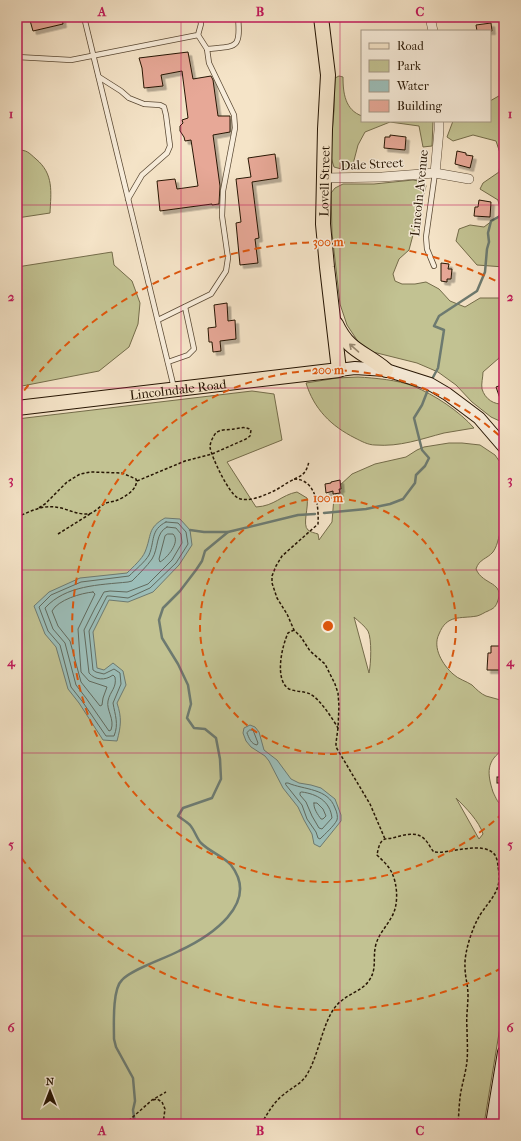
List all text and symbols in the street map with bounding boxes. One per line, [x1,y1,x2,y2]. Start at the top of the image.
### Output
text: A [97,4,107,19]
text: B [256,4,265,19]
text: C [416,4,425,19]
legend [361,30,491,122]
text: Road [397,39,424,53]
text: Park [397,59,422,73]
text: Water [396,79,430,93]
text: Building [397,99,442,113]
text: 1 [9,106,14,121]
text: 1 [508,106,513,121]
street label: Lovell Street [316,145,332,217]
street label: Lincoln Avenue [407,148,431,237]
street label: Dale Street [340,155,404,173]
text: 300 m [313,235,344,250]
text: 2 [8,289,15,304]
text: 2 [507,289,514,304]
one-way arrow [349,344,359,353]
text: 200 m [312,363,345,377]
street label: Lincolndale Road [129,376,228,402]
text: 3 [8,472,14,488]
text: 3 [507,472,513,488]
text: 100 m [313,491,344,505]
centre of rings [321,619,335,633]
text: 4 [6,654,16,670]
text: 4 [505,654,515,670]
text: 5 [8,837,14,852]
text: 5 [507,837,513,852]
text: 6 [7,1020,15,1035]
text: 6 [506,1020,514,1035]
north arrow [30,1071,70,1111]
text: N [46,1075,55,1088]
text: A [97,1123,107,1138]
text: B [256,1123,265,1138]
text: C [416,1123,425,1138]

